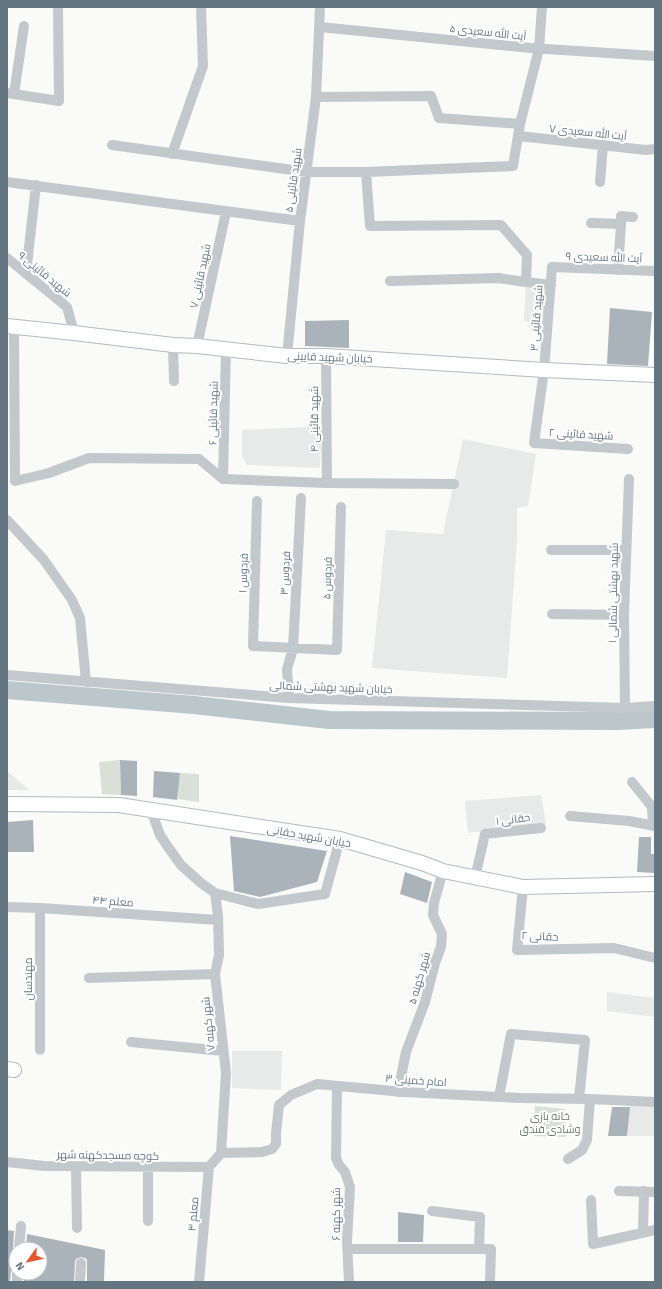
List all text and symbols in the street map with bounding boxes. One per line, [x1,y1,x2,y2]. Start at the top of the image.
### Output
street label: آیت الله سعیدی ۵ [449,20,527,44]
street label: آیت الله سعیدی ۷ [548,120,628,144]
street label: شهید قائینی ۵ [282,147,305,213]
street label: شهید قائینی ۷ [186,242,215,310]
street label: شهید قائینی ۹ [15,248,75,301]
street label: آیت الله سعیدی ۹ [565,248,643,266]
street label: شهید قائینی ۳ [527,284,546,352]
street label: خیابان شهید قایینی [287,349,373,366]
street label: شهید قائینی ۶ [205,381,222,445]
street label: شهید قائینی ۴ [307,386,322,452]
street label: شهید قائینی ۲ [548,425,614,444]
street label: شهید بهشتی شمالی ۱ [605,543,622,643]
street label: فردوس ۳ [277,551,294,596]
street label: فردوس ۱ [235,553,252,593]
street label: فردوس ۵ [319,556,336,600]
street label: خیابان شهید بهشتی شمالی [269,678,393,697]
street label: حقانی ۱ [495,810,531,829]
street label: خیابان شهید حقانی [266,822,352,851]
street label: معلم ۴۴ [92,893,134,910]
street label: حقانی ۲ [521,928,559,945]
street label: شهر کهنه ۵ [405,950,434,1006]
street label: مهندسان [21,957,36,1001]
street label: شهر کهنه ۷ [198,996,219,1052]
street label: امام خمینی ۳ [385,1071,447,1090]
park label: خانه بازی وشادی فندق [520,1109,581,1137]
street label: کوچه مسجدکهنه شهر [56,1147,159,1164]
street label: شهر کهنه ۶ [329,1187,344,1241]
street label: معلم ۳ [185,1196,202,1232]
north arrow [8,1241,48,1281]
text: N [12,1259,28,1273]

